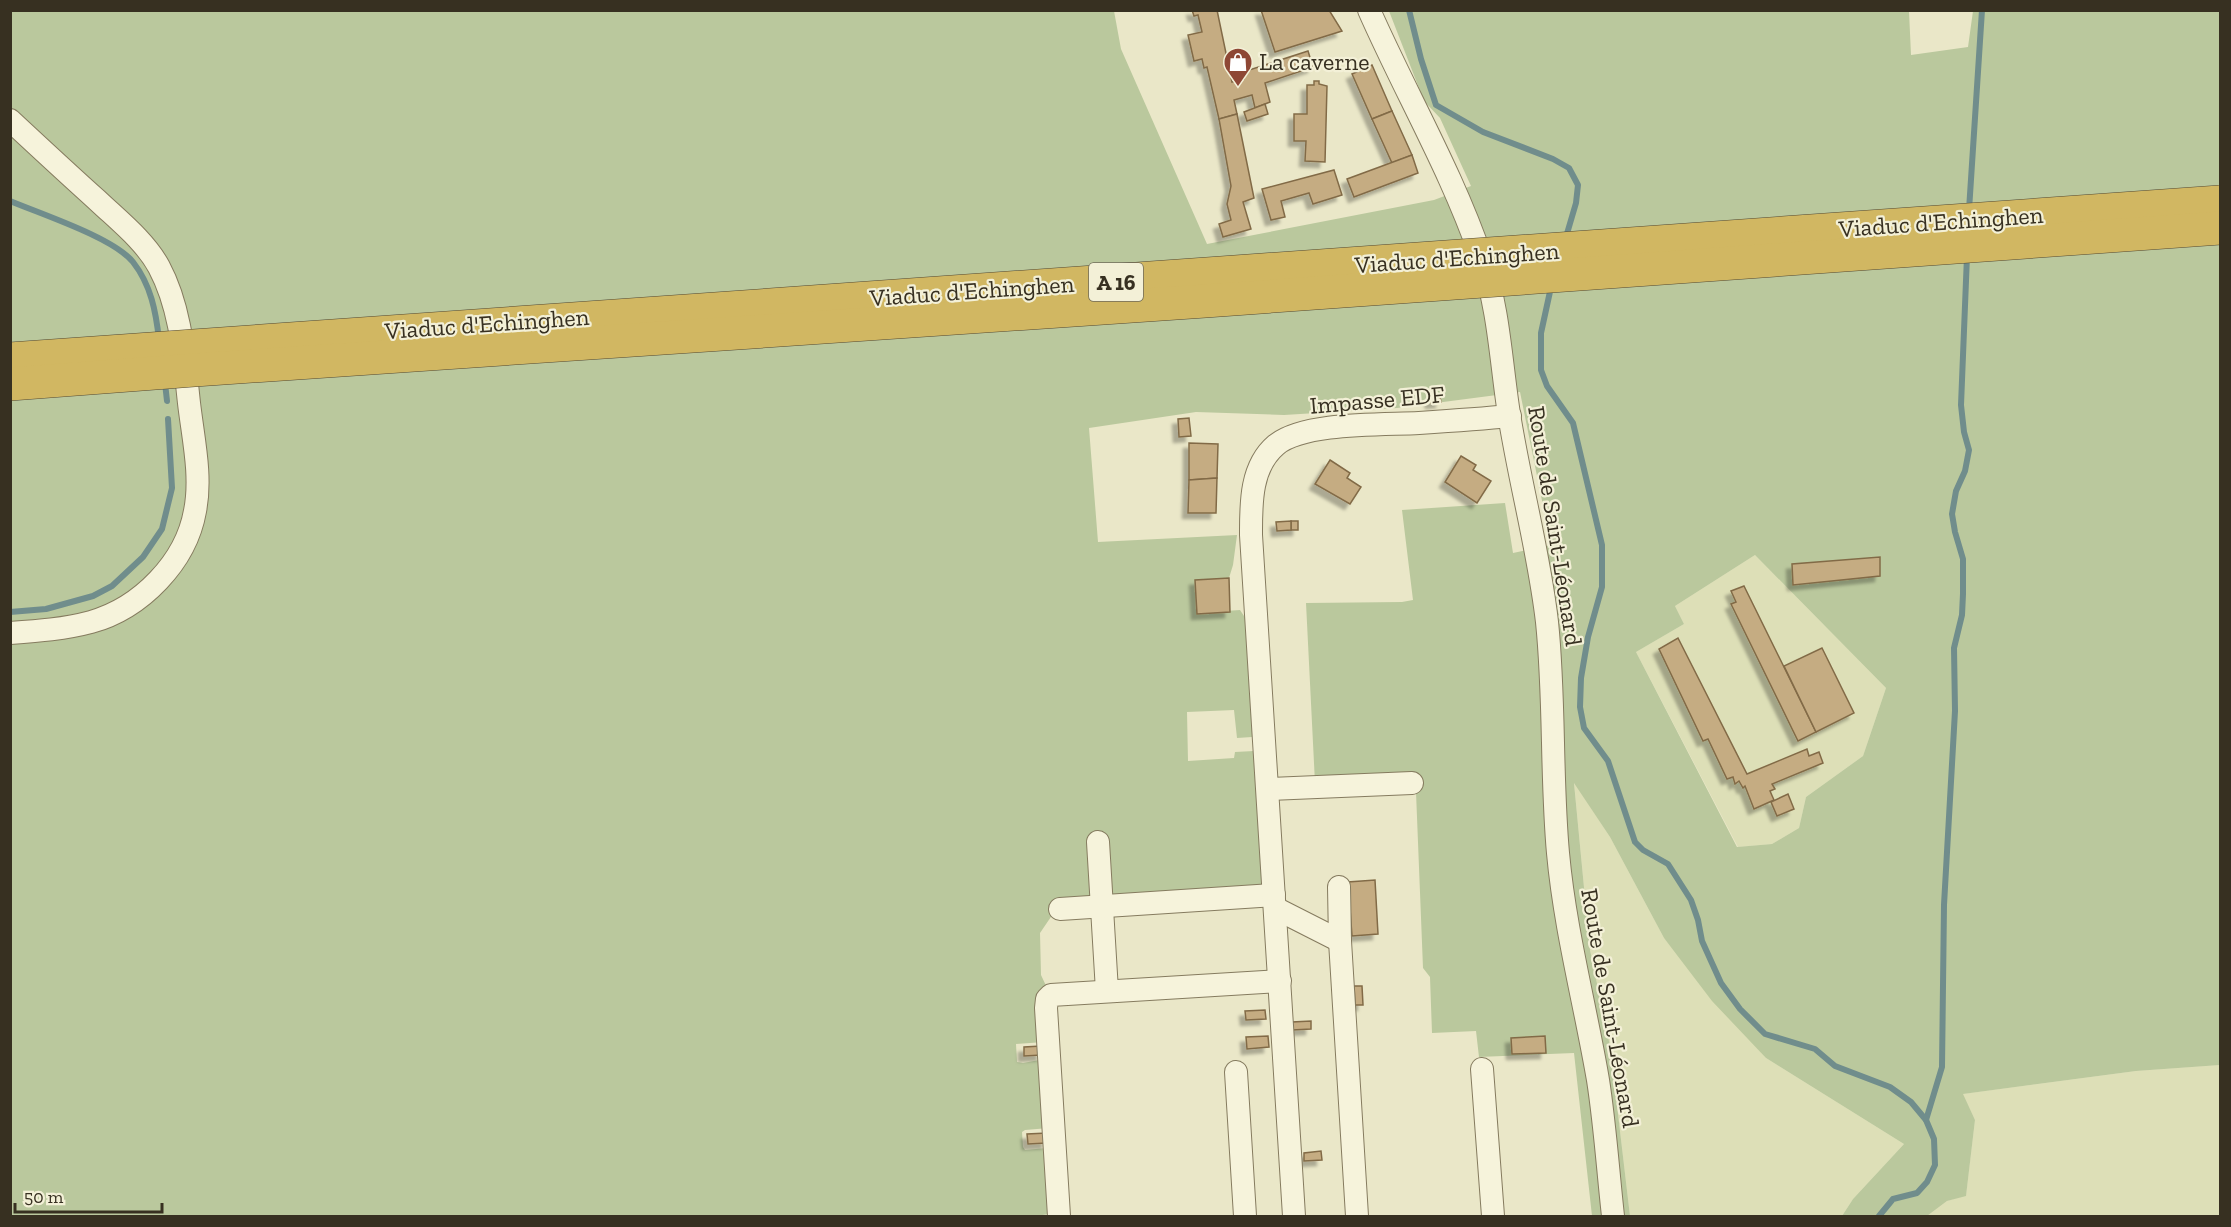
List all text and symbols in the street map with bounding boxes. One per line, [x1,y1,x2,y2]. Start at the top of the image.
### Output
shop icon: La caverne [1222,46,1254,88]
place label: La caverne [1259,47,1370,76]
street label: Viaduc d'Echinghen [1837,200,2044,243]
street label: Viaduc d'Echinghen [1353,236,1560,279]
road number: A 16 [1089,263,1143,301]
street label: Viaduc d'Echinghen [868,269,1075,312]
street label: Viaduc d'Echinghen [383,302,590,345]
street label: Impasse EDF [1308,379,1446,420]
street label: Route de Saint-Léonard [1522,404,1589,648]
street label: Route de Saint-Léonard [1575,886,1646,1130]
scale bar [15,1176,162,1214]
text: 50 m [24,1186,64,1208]

